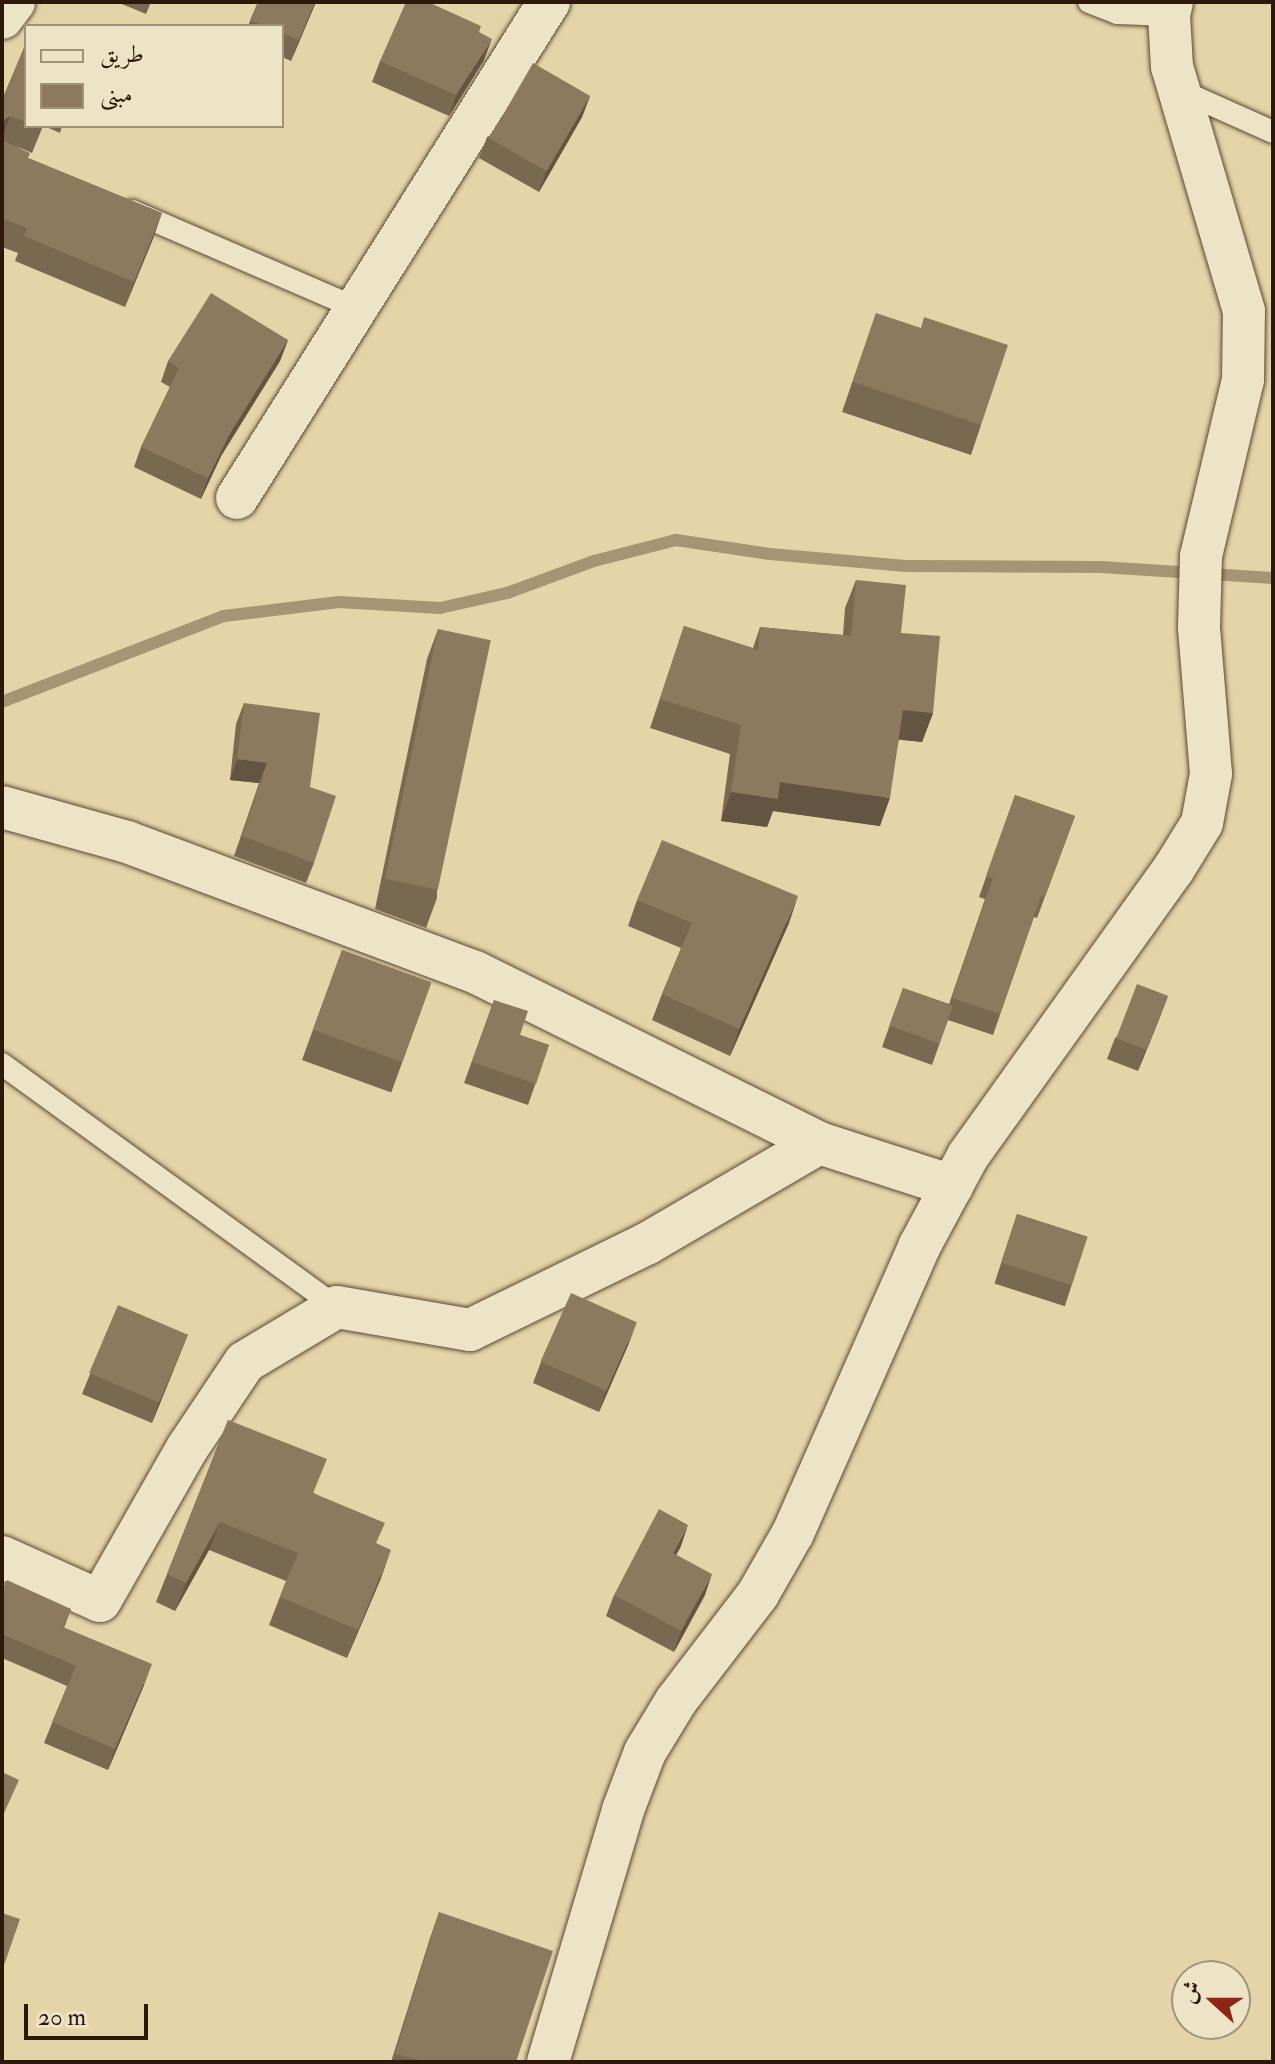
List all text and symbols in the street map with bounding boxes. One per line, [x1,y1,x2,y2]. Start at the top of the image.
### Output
legend [24,24,284,128]
text: طريق [100,39,144,70]
text: مبنى [100,79,133,110]
north arrow [1171,1960,1251,2040]
text: ش [1173,1977,1207,2007]
scale bar [28,1988,152,2038]
text: 20 m [38,2002,86,2033]

